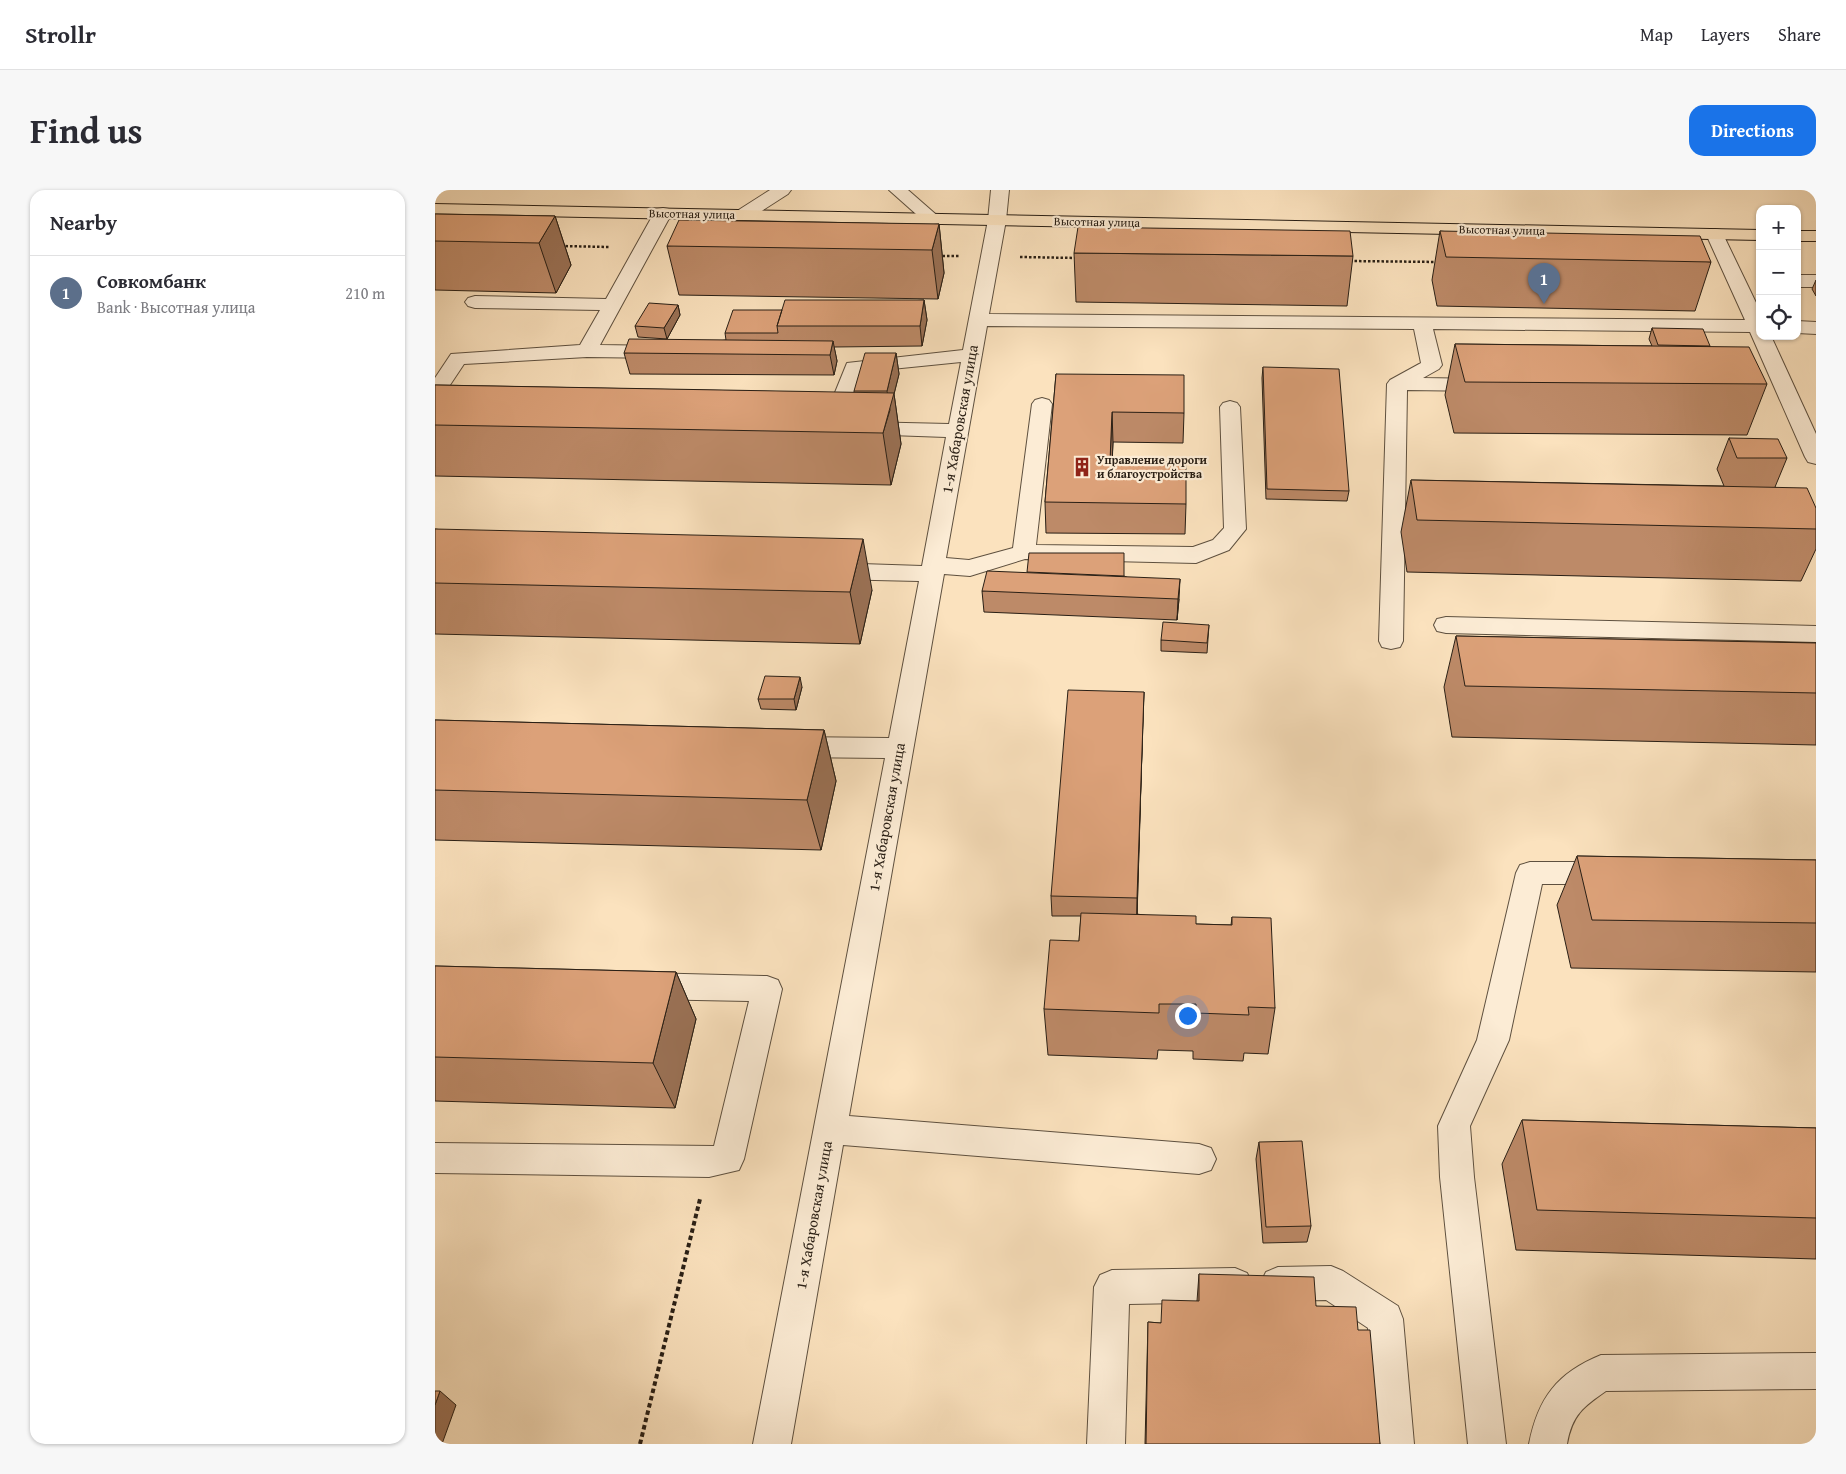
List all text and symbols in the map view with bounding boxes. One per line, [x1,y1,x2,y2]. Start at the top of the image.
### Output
text: Strollr [25,17,96,52]
text: Map [1640,21,1673,48]
text: Layers [1701,21,1750,48]
text: Share [1778,21,1821,48]
text: Find us [30,105,143,156]
button: Directions [1689,105,1816,156]
street label: Высотная улица [649,204,736,223]
map controls [1756,205,1801,340]
button: + [1756,205,1801,250]
text: Nearby [50,207,117,238]
street label: Высотная улица [1054,212,1141,231]
street label: Высотная улица [1459,220,1546,239]
button: − [1756,250,1801,295]
pin: 1 [1528,263,1560,304]
text: Совкомбанк [97,267,206,295]
text: 1 [62,281,70,305]
text: 210 m [345,281,385,305]
text: Bank · Высотная улица [97,295,255,319]
button: locate [1756,295,1801,340]
street label: 1-я Хабаровская улица [936,342,983,495]
place label: Управление дороги и благоустройства [1097,451,1208,482]
building icon: Управление дороги и благоустройства [1071,456,1093,478]
street label: 1-я Хабаровская улица [863,740,910,893]
your location [1175,1003,1201,1029]
street label: 1-я Хабаровская улица [790,1138,837,1291]

